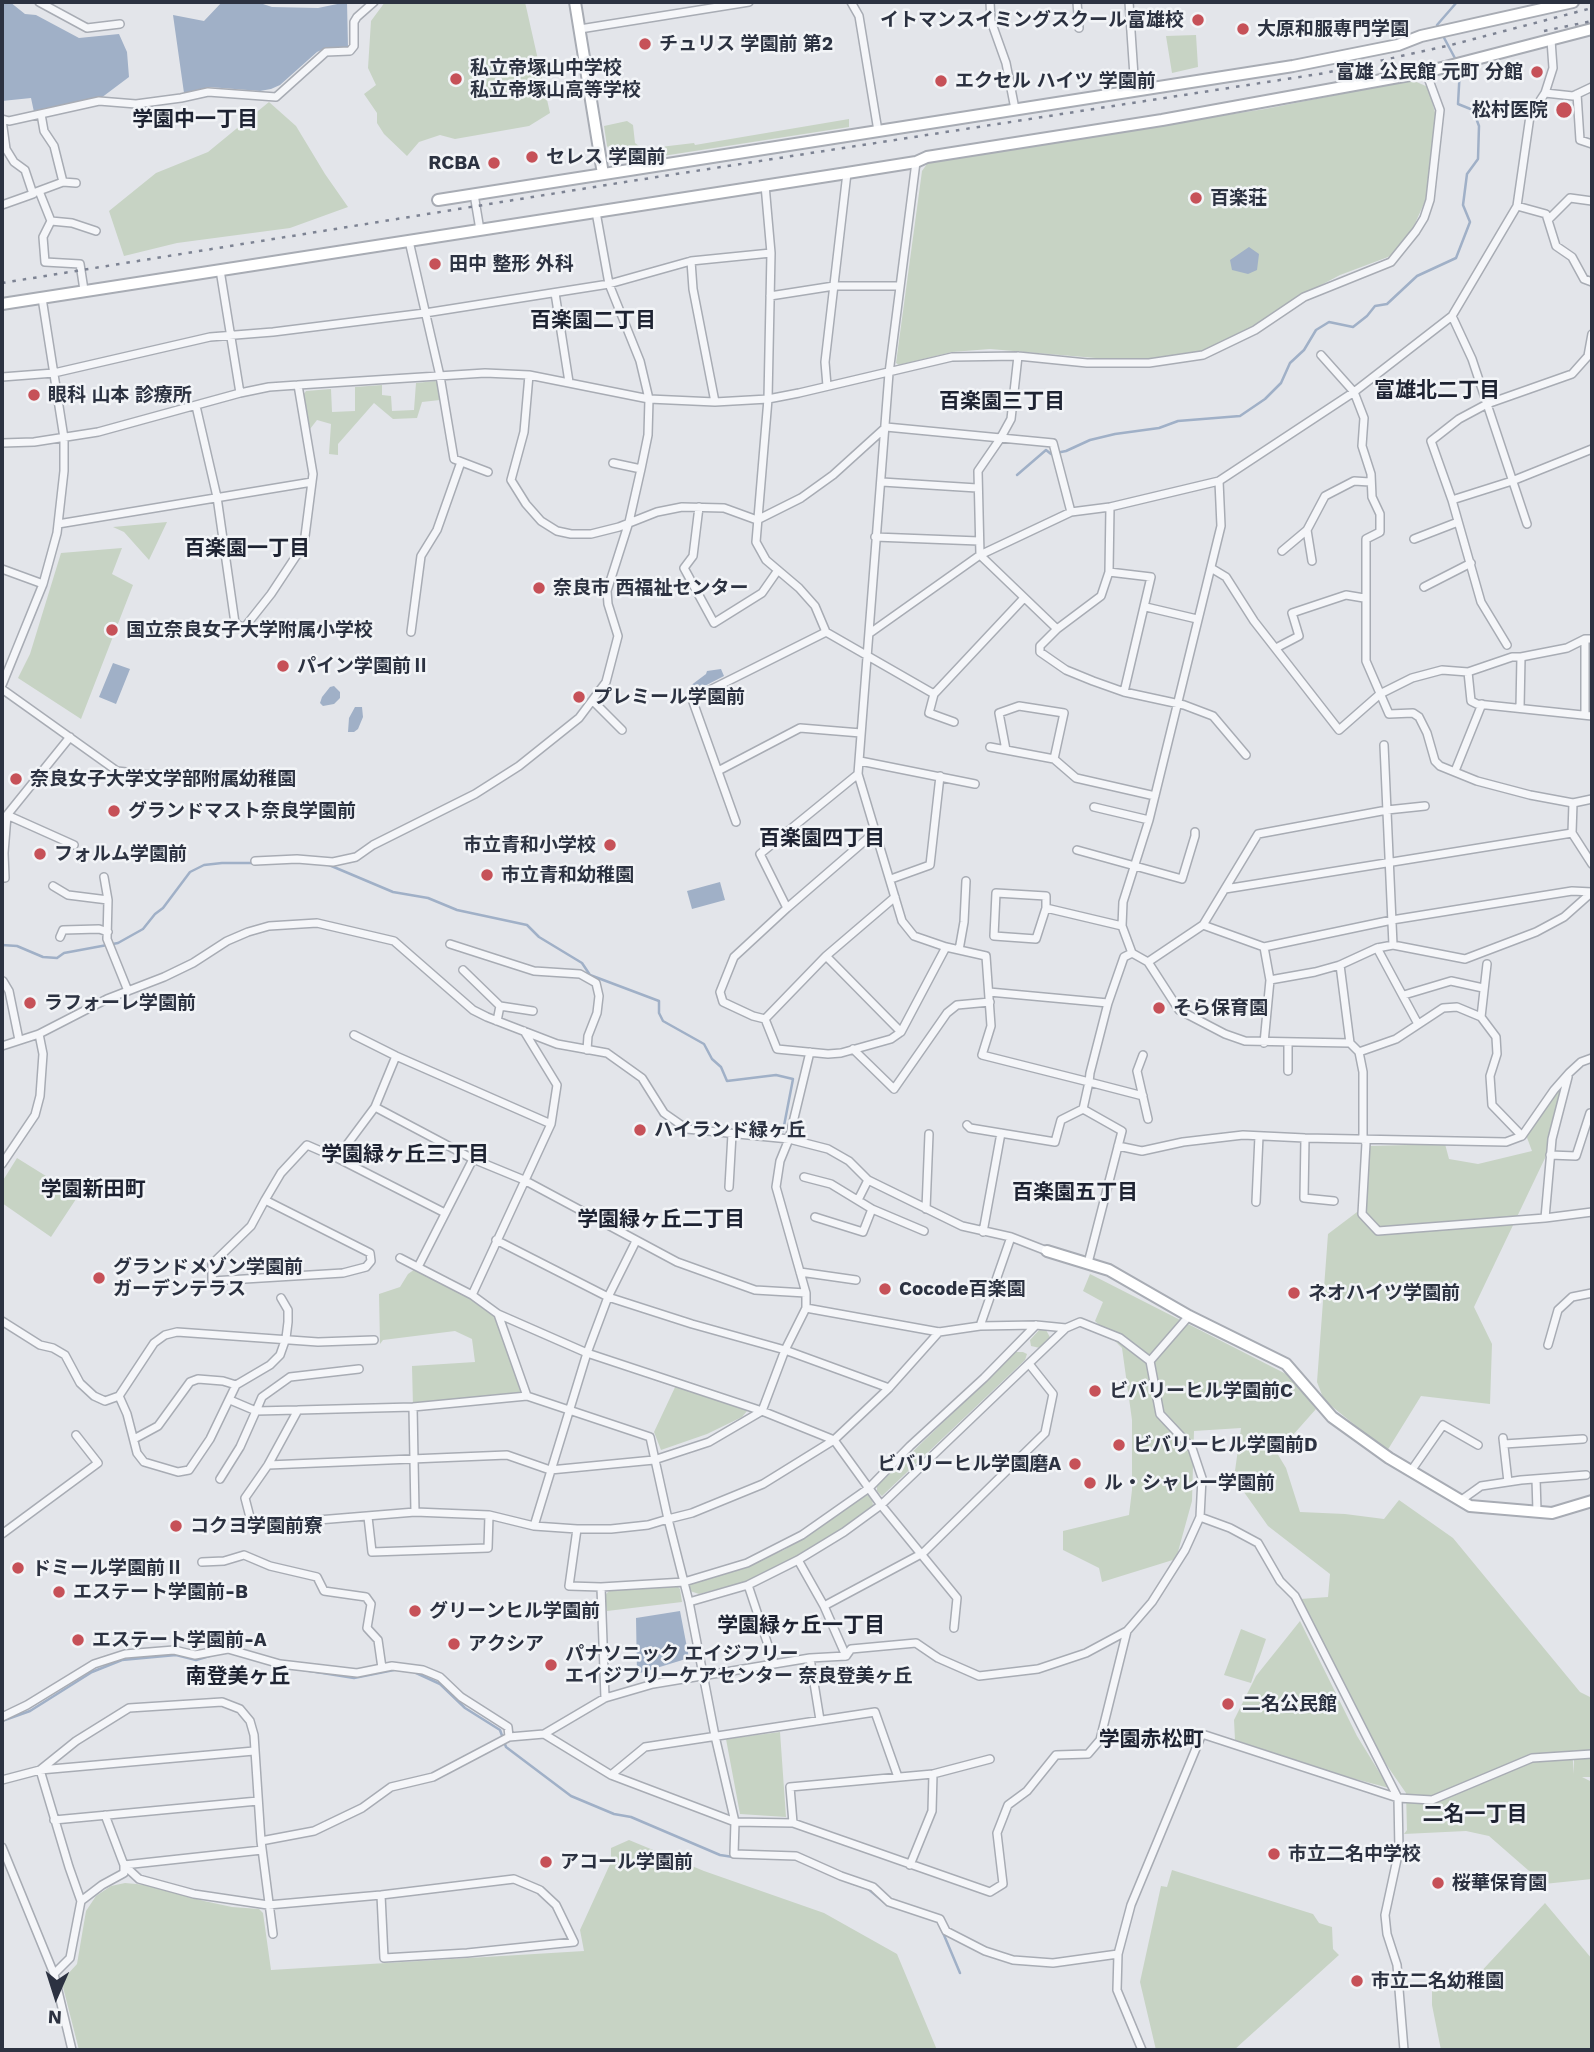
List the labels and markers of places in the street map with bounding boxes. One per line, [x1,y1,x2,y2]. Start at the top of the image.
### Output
place label: イトマンスイミングスクール富雄校 [880,9,1184,31]
marker: イトマンスイミングスクール富雄校 [1190,12,1206,28]
place label: 大原和服専門学園 [1257,18,1409,40]
marker: 大原和服専門学園 [1235,21,1251,37]
place label: チュリス 学園前 第2 [659,33,833,55]
marker: チュリス 学園前 第2 [637,36,653,52]
place label: 私立帝塚山中学校 私立帝塚山高等学校 [470,57,641,101]
place label: 富雄 公民館 元町 分館 [1336,61,1523,83]
marker: 富雄 公民館 元町 分館 [1529,64,1545,80]
place label: エクセル ハイツ 学園前 [955,70,1156,92]
marker: 私立帝塚山中学校 私立帝塚山高等学校 [448,71,464,87]
marker: エクセル ハイツ 学園前 [933,73,949,89]
place label: 松村医院 [1472,99,1548,121]
marker: 松村医院 [1554,100,1574,120]
place label: セレス 学園前 [546,146,665,168]
marker: セレス 学園前 [524,149,540,165]
place label: RCBA [428,152,480,174]
marker: RCBA [486,155,502,171]
place label: 百楽荘 [1210,187,1267,209]
marker: 百楽荘 [1188,190,1204,206]
place label: 田中 整形 外科 [449,253,574,275]
marker: 田中 整形 外科 [427,256,443,272]
place label: 眼科 山本 診療所 [48,384,192,406]
marker: 眼科 山本 診療所 [26,387,42,403]
place label: 奈良市 西福祉センター [553,577,748,599]
marker: 奈良市 西福祉センター [531,580,547,596]
place label: 国立奈良女子大学附属小学校 [126,619,373,641]
marker: 国立奈良女子大学附属小学校 [104,622,120,638]
place label: パイン学園前Ⅱ [297,655,430,677]
marker: パイン学園前Ⅱ [275,658,291,674]
place label: プレミール学園前 [593,686,745,708]
marker: プレミール学園前 [571,689,587,705]
place label: 奈良女子大学文学部附属幼稚園 [30,768,296,790]
marker: 奈良女子大学文学部附属幼稚園 [8,771,24,787]
place label: グランドマスト奈良学園前 [128,800,356,822]
marker: グランドマスト奈良学園前 [106,803,122,819]
place label: 市立青和小学校 [463,834,596,856]
marker: 市立青和小学校 [602,837,618,853]
place label: フォルム学園前 [54,843,187,865]
marker: フォルム学園前 [32,846,48,862]
place label: 市立青和幼稚園 [501,864,634,886]
marker: 市立青和幼稚園 [479,867,495,883]
place label: ラフォーレ学園前 [44,992,196,1014]
marker: ラフォーレ学園前 [22,995,38,1011]
place label: そら保育園 [1173,997,1268,1019]
marker: そら保育園 [1151,1000,1167,1016]
place label: ハイランド緑ヶ丘 [654,1119,806,1141]
marker: ハイランド緑ヶ丘 [632,1122,648,1138]
place label: グランドメゾン学園前 ガーデンテラス [113,1256,303,1300]
marker: グランドメゾン学園前 ガーデンテラス [91,1270,107,1286]
place label: Cocode百楽園 [899,1278,1025,1300]
marker: Cocode百楽園 [877,1281,893,1297]
place label: ネオハイツ学園前 [1308,1282,1460,1304]
marker: ネオハイツ学園前 [1286,1285,1302,1301]
place label: ビバリーヒル学園前C [1109,1380,1293,1402]
marker: ビバリーヒル学園前C [1087,1383,1103,1399]
place label: ビバリーヒル学園前D [1133,1434,1318,1456]
marker: ビバリーヒル学園前D [1111,1437,1127,1453]
place label: ビバリーヒル学園磨A [877,1453,1061,1475]
marker: ビバリーヒル学園磨A [1067,1456,1083,1472]
place label: ル・シャレー学園前 [1104,1472,1275,1494]
marker: ル・シャレー学園前 [1082,1475,1098,1491]
place label: コクヨ学園前寮 [190,1515,323,1537]
marker: コクヨ学園前寮 [168,1518,184,1534]
place label: ドミール学園前Ⅱ [32,1557,184,1579]
marker: ドミール学園前Ⅱ [10,1560,26,1576]
place label: エステート学園前-B [73,1581,248,1603]
marker: エステート学園前-B [51,1584,67,1600]
place label: グリーンヒル学園前 [429,1600,600,1622]
marker: グリーンヒル学園前 [407,1603,423,1619]
place label: エステート学園前-A [92,1629,267,1651]
marker: エステート学園前-A [70,1632,86,1648]
place label: アクシア [468,1633,544,1655]
marker: アクシア [446,1636,462,1652]
place label: パナソニック エイジフリー エイジフリーケアセンター 奈良登美ヶ丘 [565,1643,912,1687]
marker: パナソニック エイジフリー エイジフリーケアセンター 奈良登美ヶ丘 [543,1657,559,1673]
place label: 二名公民館 [1242,1693,1337,1715]
marker: 二名公民館 [1220,1696,1236,1712]
place label: 市立二名中学校 [1288,1843,1421,1865]
marker: 市立二名中学校 [1266,1846,1282,1862]
place label: アコール学園前 [560,1851,693,1873]
marker: アコール学園前 [538,1854,554,1870]
place label: 桜華保育園 [1452,1872,1547,1894]
marker: 桜華保育園 [1430,1875,1446,1891]
place label: 市立二名幼稚園 [1371,1970,1504,1992]
marker: 市立二名幼稚園 [1349,1973,1365,1989]

